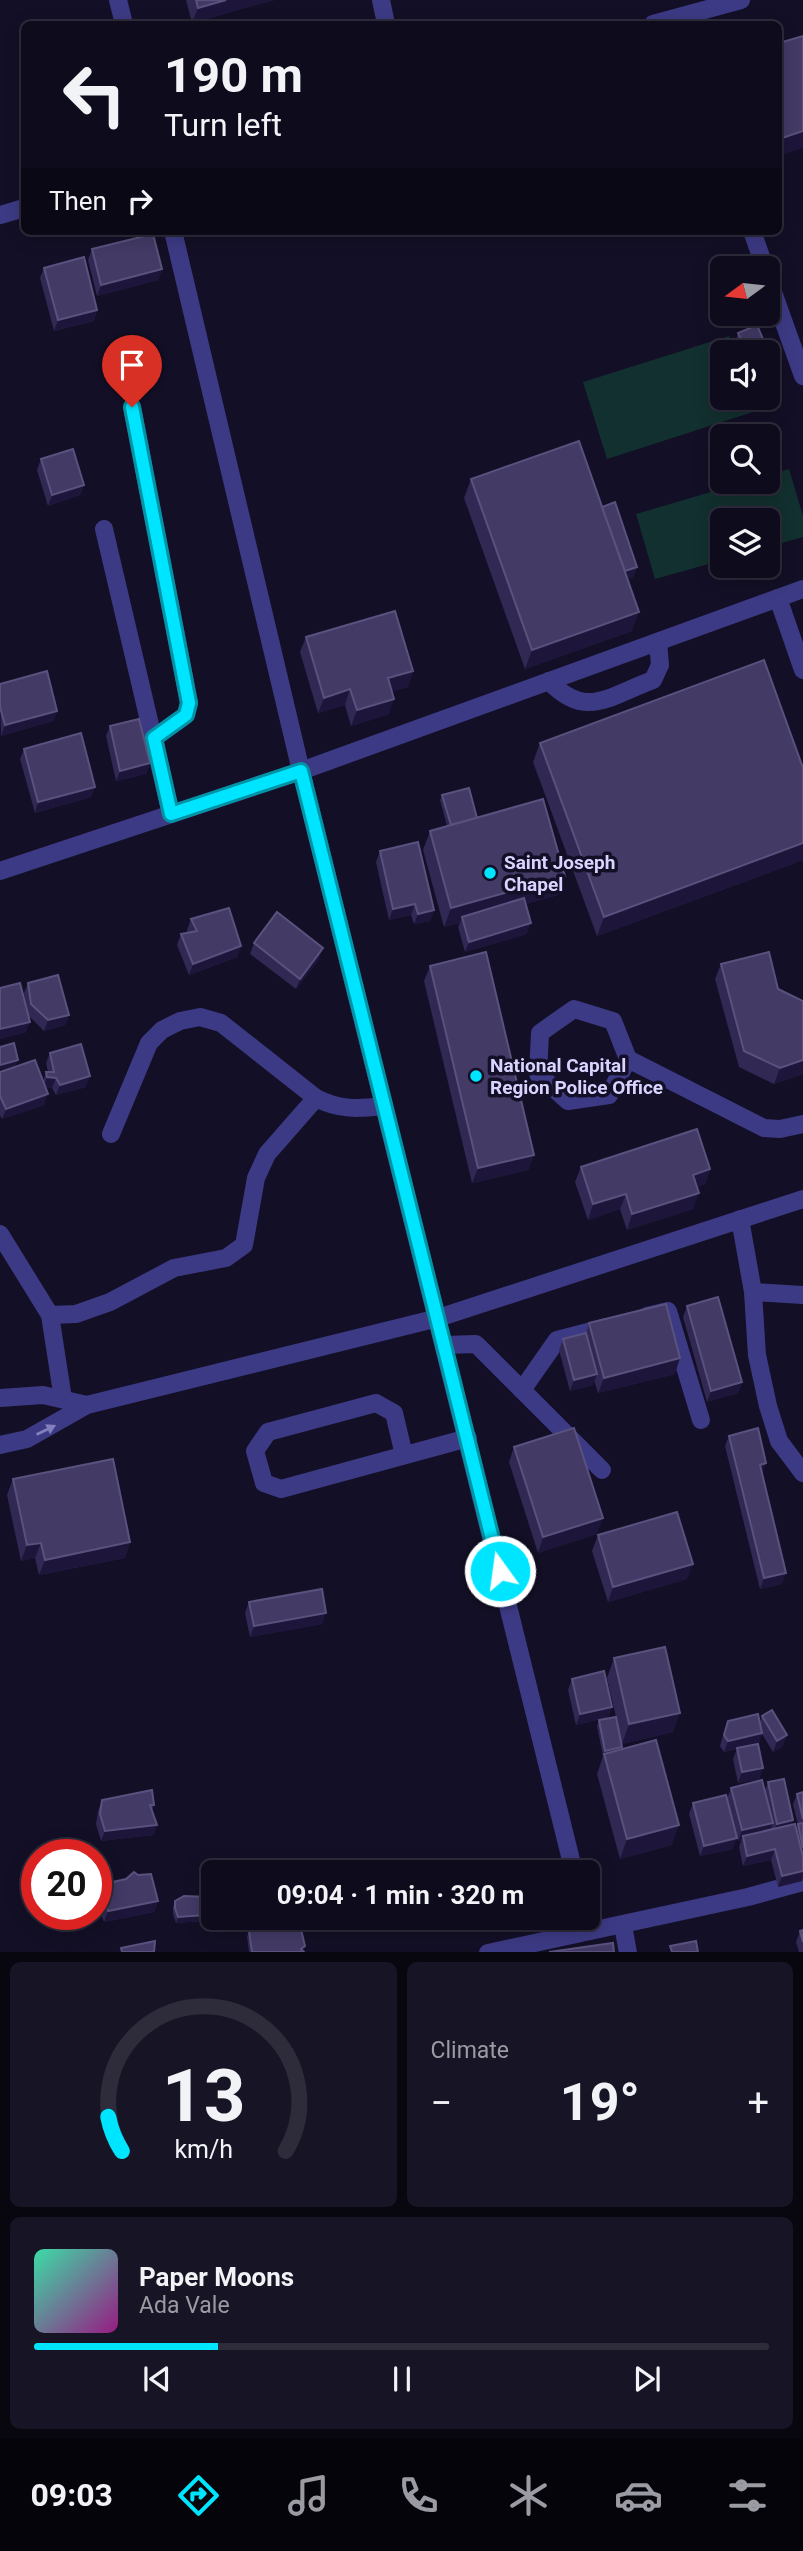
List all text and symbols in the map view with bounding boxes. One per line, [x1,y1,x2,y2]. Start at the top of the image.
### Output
text: 190 m [164,47,303,104]
icon: left [49,49,140,140]
text: Turn left [164,106,282,144]
icon: right [121,182,159,220]
text: Then [49,186,107,216]
north arrow [710,256,780,326]
map controls [710,256,780,578]
pin [102,335,162,407]
button: sound [710,340,780,410]
icon: arrive [113,346,151,384]
button: search [710,424,780,494]
button: layers [710,508,780,578]
place label: Saint Joseph Chapel [504,851,615,896]
marker: Saint Joseph Chapel [482,865,498,881]
place label: National Capital Region Police Office [490,1054,663,1099]
marker: National Capital Region Police Office [468,1068,484,1084]
one-way arrow [36,1425,56,1436]
position arrow [463,1534,537,1608]
speed limit sign: 20 [21,1839,112,1930]
text: 09:04 · 1 min · 320 m [277,1880,524,1910]
text: Climate [431,2037,509,2064]
text: 13 [161,2053,245,2139]
text: 19° [560,2072,640,2133]
text: − [431,2081,452,2125]
text: + [747,2081,769,2125]
text: km/h [174,2134,233,2163]
text: Paper Moons [139,2262,294,2292]
text: Ada Vale [139,2292,230,2319]
icon: previous [138,2360,176,2398]
icon: pause [383,2360,421,2398]
icon: next [628,2360,666,2398]
icon: directions [174,2471,223,2520]
icon: music [284,2471,333,2520]
icon: phone [394,2471,443,2520]
icon: climate [504,2471,553,2520]
icon: car [614,2471,663,2520]
icon: filters [723,2471,772,2520]
text: 09:03 [30,2476,113,2514]

